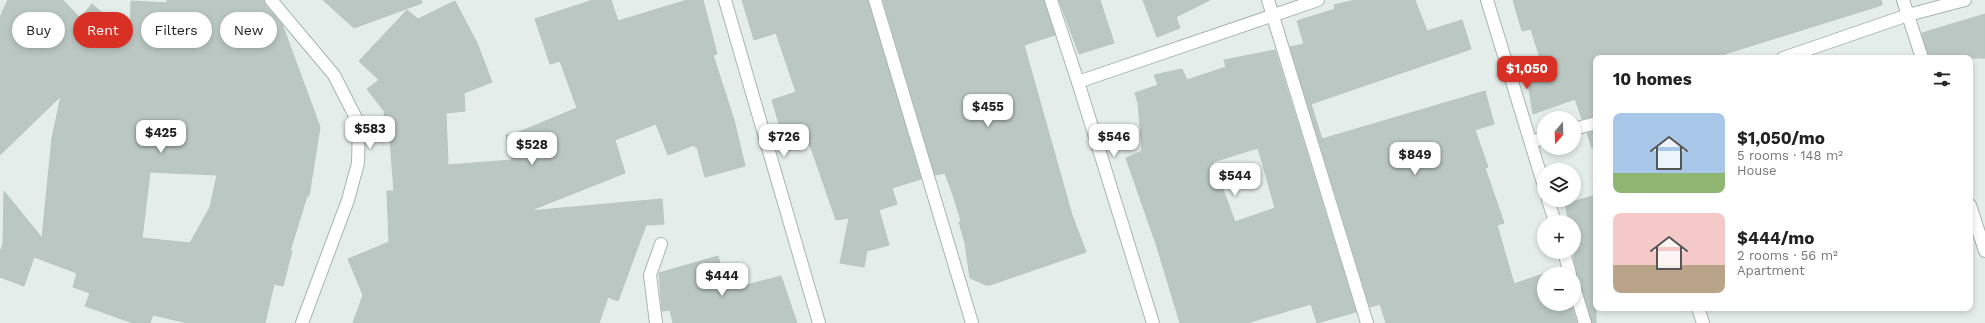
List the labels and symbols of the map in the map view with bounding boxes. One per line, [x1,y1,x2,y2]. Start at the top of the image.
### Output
pin: $1,050 [1494,56,1560,90]
pin: $455 [964,94,1012,128]
north arrow [1537,111,1581,155]
pin: $583 [346,116,394,150]
pin: $425 [137,120,185,154]
pin: $726 [760,124,808,158]
pin: $546 [1090,124,1138,158]
pin: $528 [508,132,556,166]
pin: $849 [1391,142,1439,176]
pin: $544 [1211,163,1259,197]
pin: $444 [698,263,746,297]

